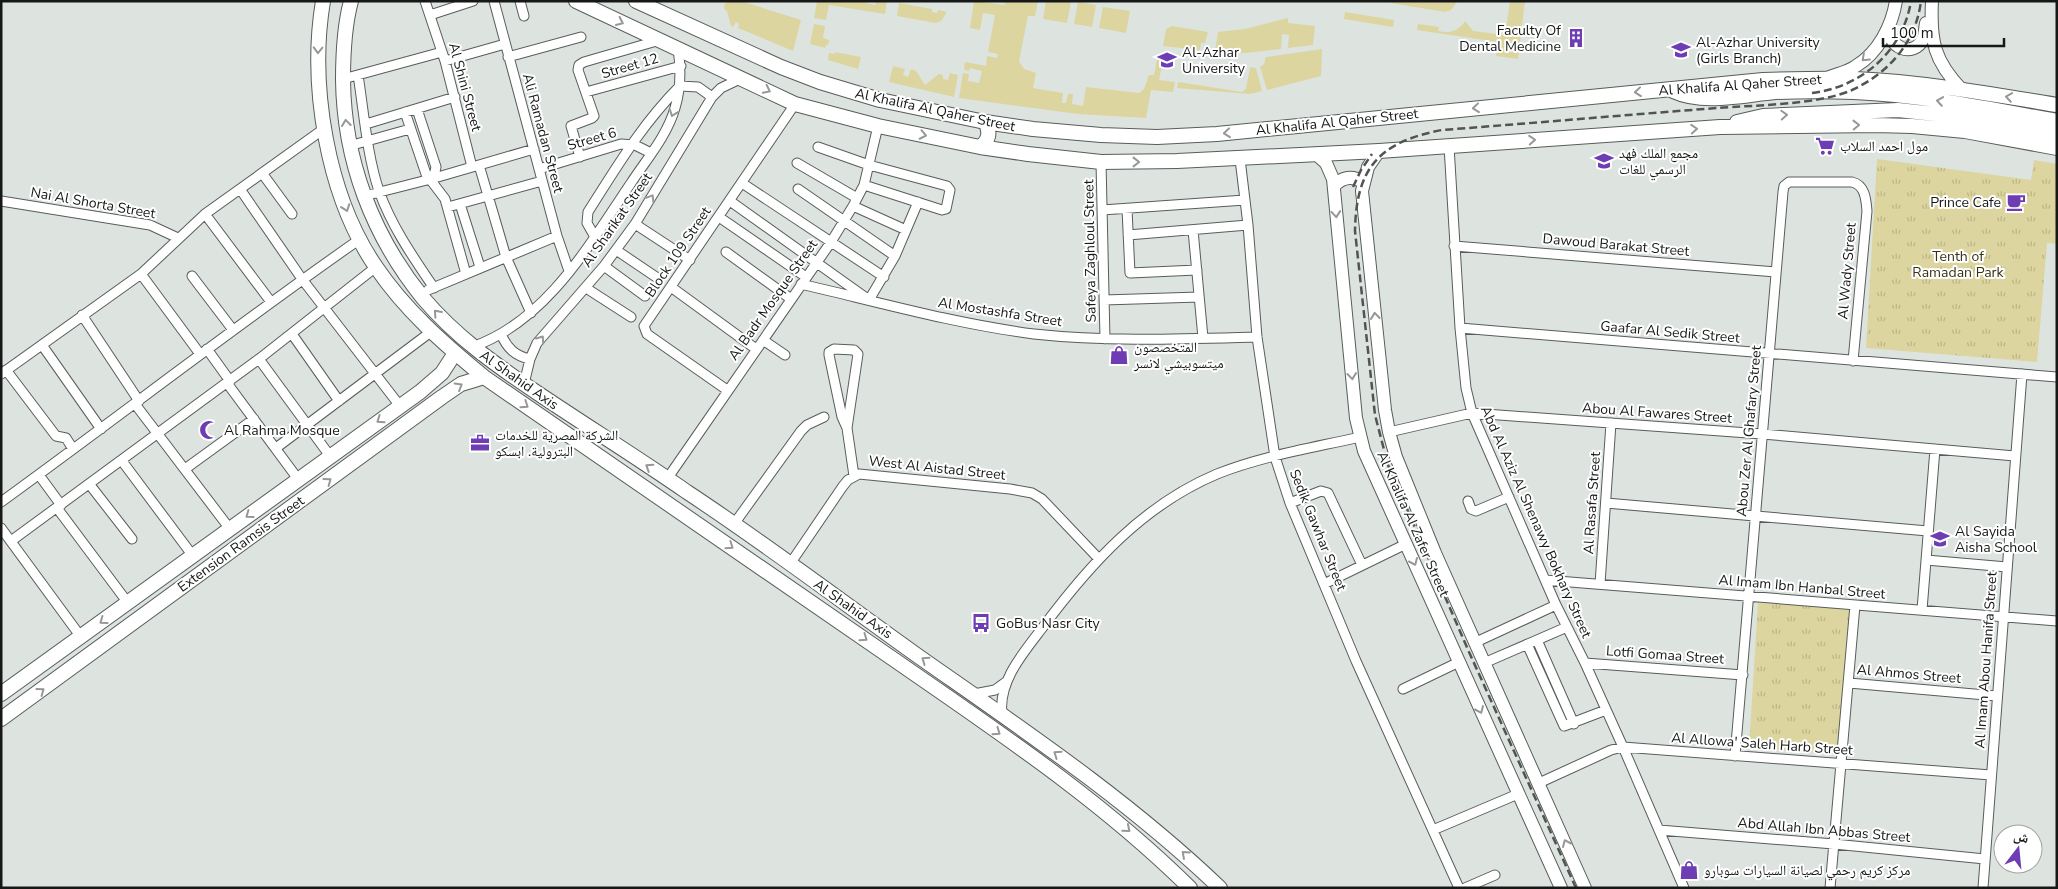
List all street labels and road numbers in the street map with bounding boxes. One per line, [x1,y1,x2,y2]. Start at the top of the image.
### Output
street label: Al Shini Street [444,41,486,133]
street label: Street 12 [599,49,661,83]
street label: Al Khalifa Al Qaher Street [1658,70,1822,100]
street label: Ali Ramadan Street [518,71,568,195]
street label: Al Khalifa Al Qaher Street [853,84,1017,136]
street label: Al Khalifa Al Qaher Street [1255,104,1419,140]
street label: Street 6 [565,123,619,155]
street label: Al Sharikat Street [577,169,657,271]
street label: Safeya Zaghloul Street [1079,179,1101,323]
street label: Nai Al Shorta Street [29,183,157,223]
street label: Block 109 Street [641,203,715,301]
street label: Al Wady Street [1833,222,1861,320]
street label: Dawoud Barakat Street [1542,229,1690,261]
street label: Al Badr Mosque Street [724,236,822,364]
street label: Al Mostashfa Street [937,293,1063,331]
street label: Gaafar Al Sedik Street [1600,316,1741,348]
street label: Abou Zer Al Ghafary Street [1732,345,1766,517]
street label: Al Shahid Axis [476,346,562,414]
street label: Abou Al Fawares Street [1581,398,1733,428]
street label: Abd Al Aziz Al Shenawy Bokhary Street [1476,403,1596,641]
street label: Al Khalifa Al Zafer Street [1372,448,1454,600]
street label: West Al Aistad Street [868,451,1006,485]
street label: Al Rasafa Street [1579,451,1605,555]
street label: Sedik Gawhar Street [1285,466,1351,594]
street label: Extension Ramsis Street [174,491,308,596]
street label: Al Imam Ibn Hanbal Street [1718,570,1886,604]
street label: Al Imam Abou Hanifa Street [1970,571,2002,749]
street label: Al Shahid Axis [810,575,896,643]
street label: Lotfi Gomaa Street [1605,641,1725,669]
street label: Al Ahmos Street [1856,660,1962,688]
street label: Al Allowa' Saleh Harb Street [1671,728,1854,760]
street label: Abd Allah Ibn Abbas Street [1737,813,1911,847]

